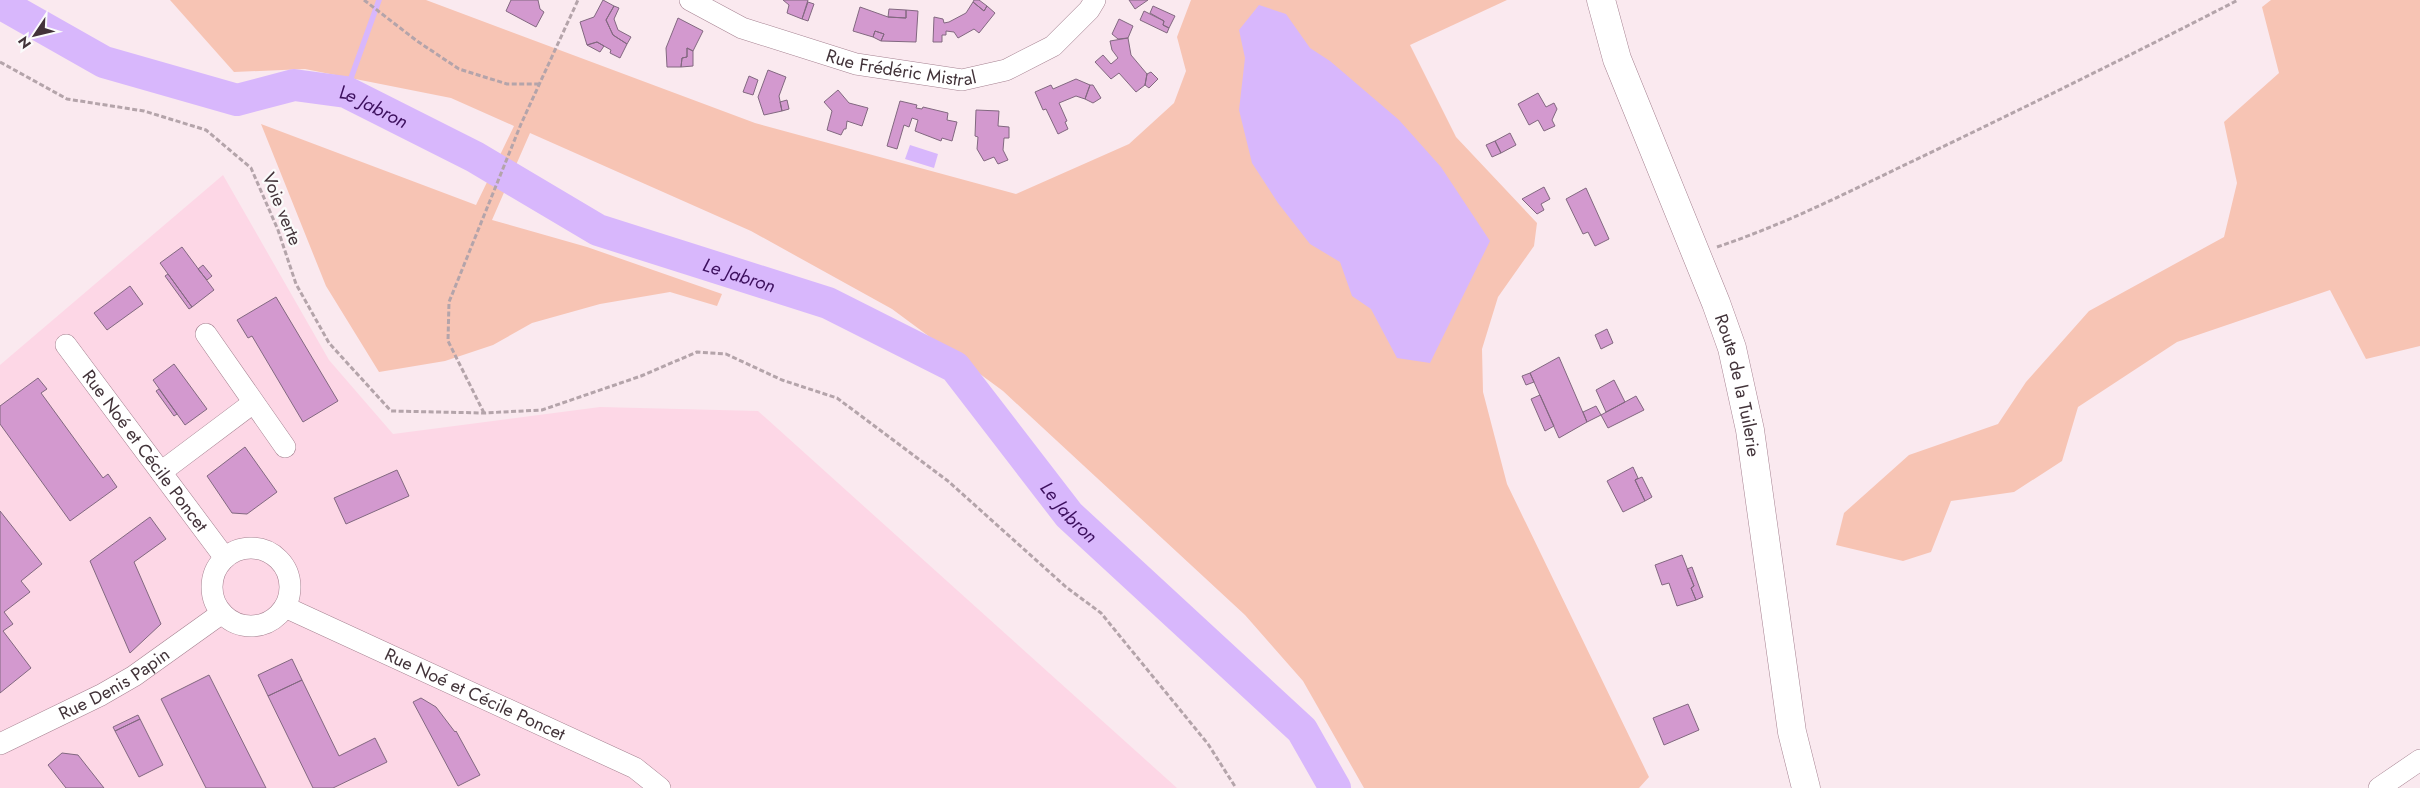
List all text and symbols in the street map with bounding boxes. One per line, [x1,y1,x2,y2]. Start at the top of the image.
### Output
north arrow [10,10,60,60]
text: N [13,32,36,53]
street label: Rue Frédéric Mistral [823,42,979,93]
water label: Le Jabron [337,78,413,135]
street label: Voie verte [256,169,308,249]
water label: Le Jabron [699,251,779,300]
street label: Route de la Tuilerie [1708,310,1767,458]
street label: Rue Noé et Cécile Poncet [76,364,214,538]
water label: Le Jabron [1034,476,1104,549]
street label: Rue Denis Papin [54,641,175,727]
street label: Rue Noé et Cécile Poncet [380,642,570,747]

